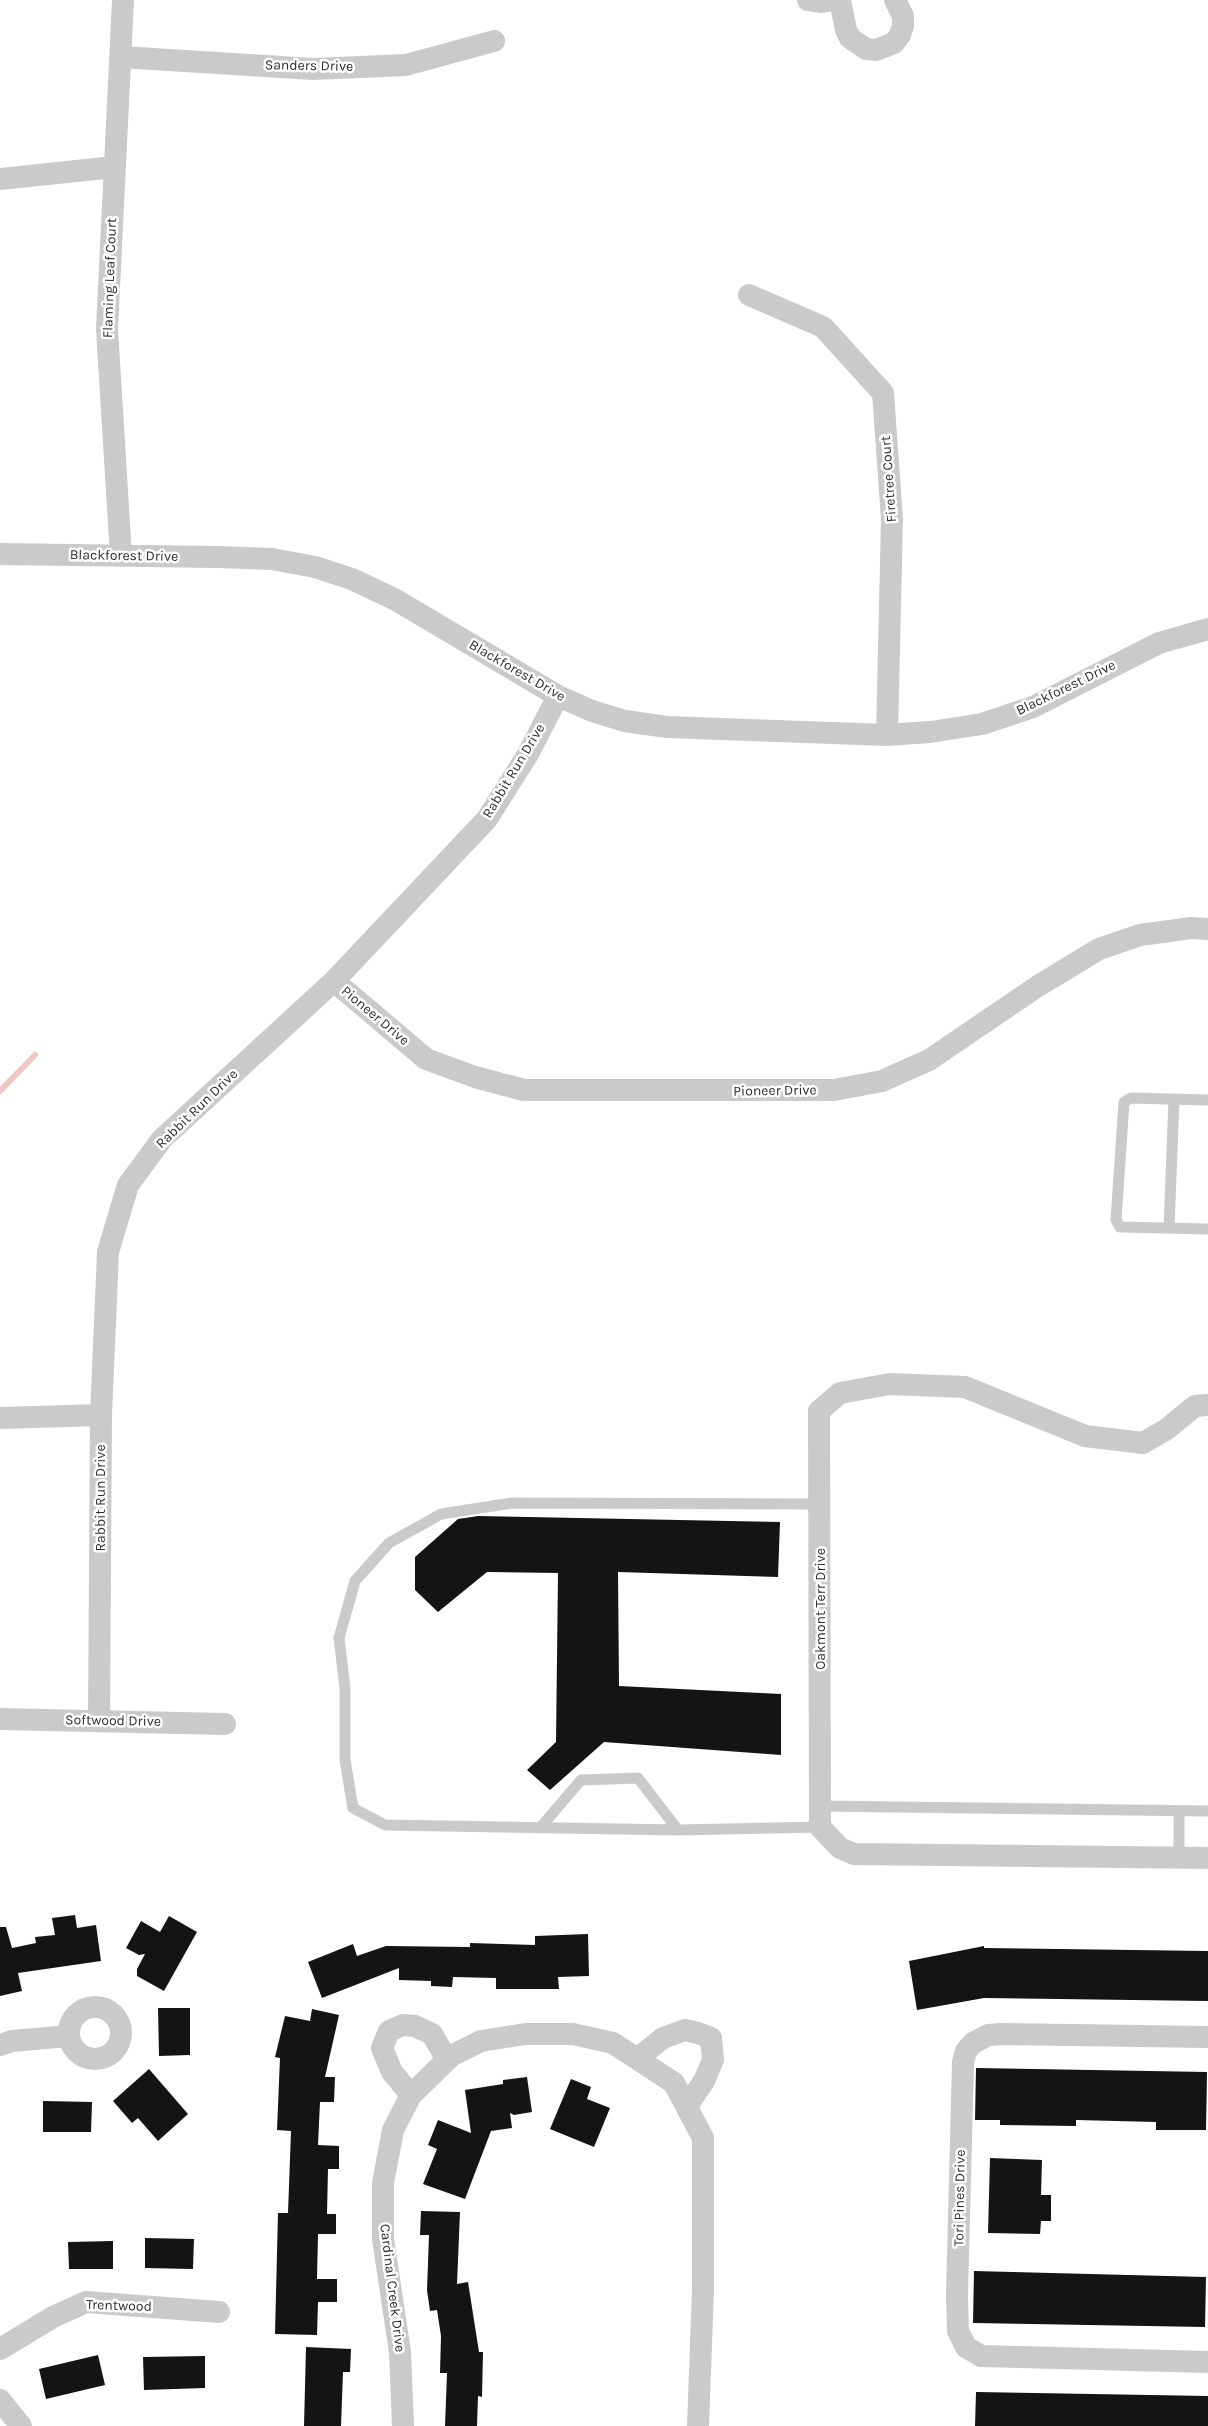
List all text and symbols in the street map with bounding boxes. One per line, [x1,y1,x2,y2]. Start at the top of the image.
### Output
street label: Sanders Drive [265,57,353,75]
street label: Flaming Leaf Court [100,217,120,339]
street label: Firetree Court [878,435,900,523]
street label: Blackforest Drive [70,547,178,565]
street label: Blackforest Drive [466,637,568,705]
street label: Blackforest Drive [1014,657,1118,719]
street label: Rabbit Run Drive [479,721,549,821]
street label: Pioneer Drive [338,983,412,1049]
street label: Rabbit Run Drive [153,1066,241,1152]
street label: Pioneer Drive [733,1082,817,1100]
street label: Rabbit Run Drive [93,1444,109,1552]
street label: Oakmont Terr Drive [813,1548,829,1670]
street label: Softwood Drive [65,1712,161,1730]
street label: Tori Pines Drive [951,2149,969,2247]
street label: Cardinal Creek Drive [376,2223,408,2353]
street label: Trentwood [86,2296,152,2316]

